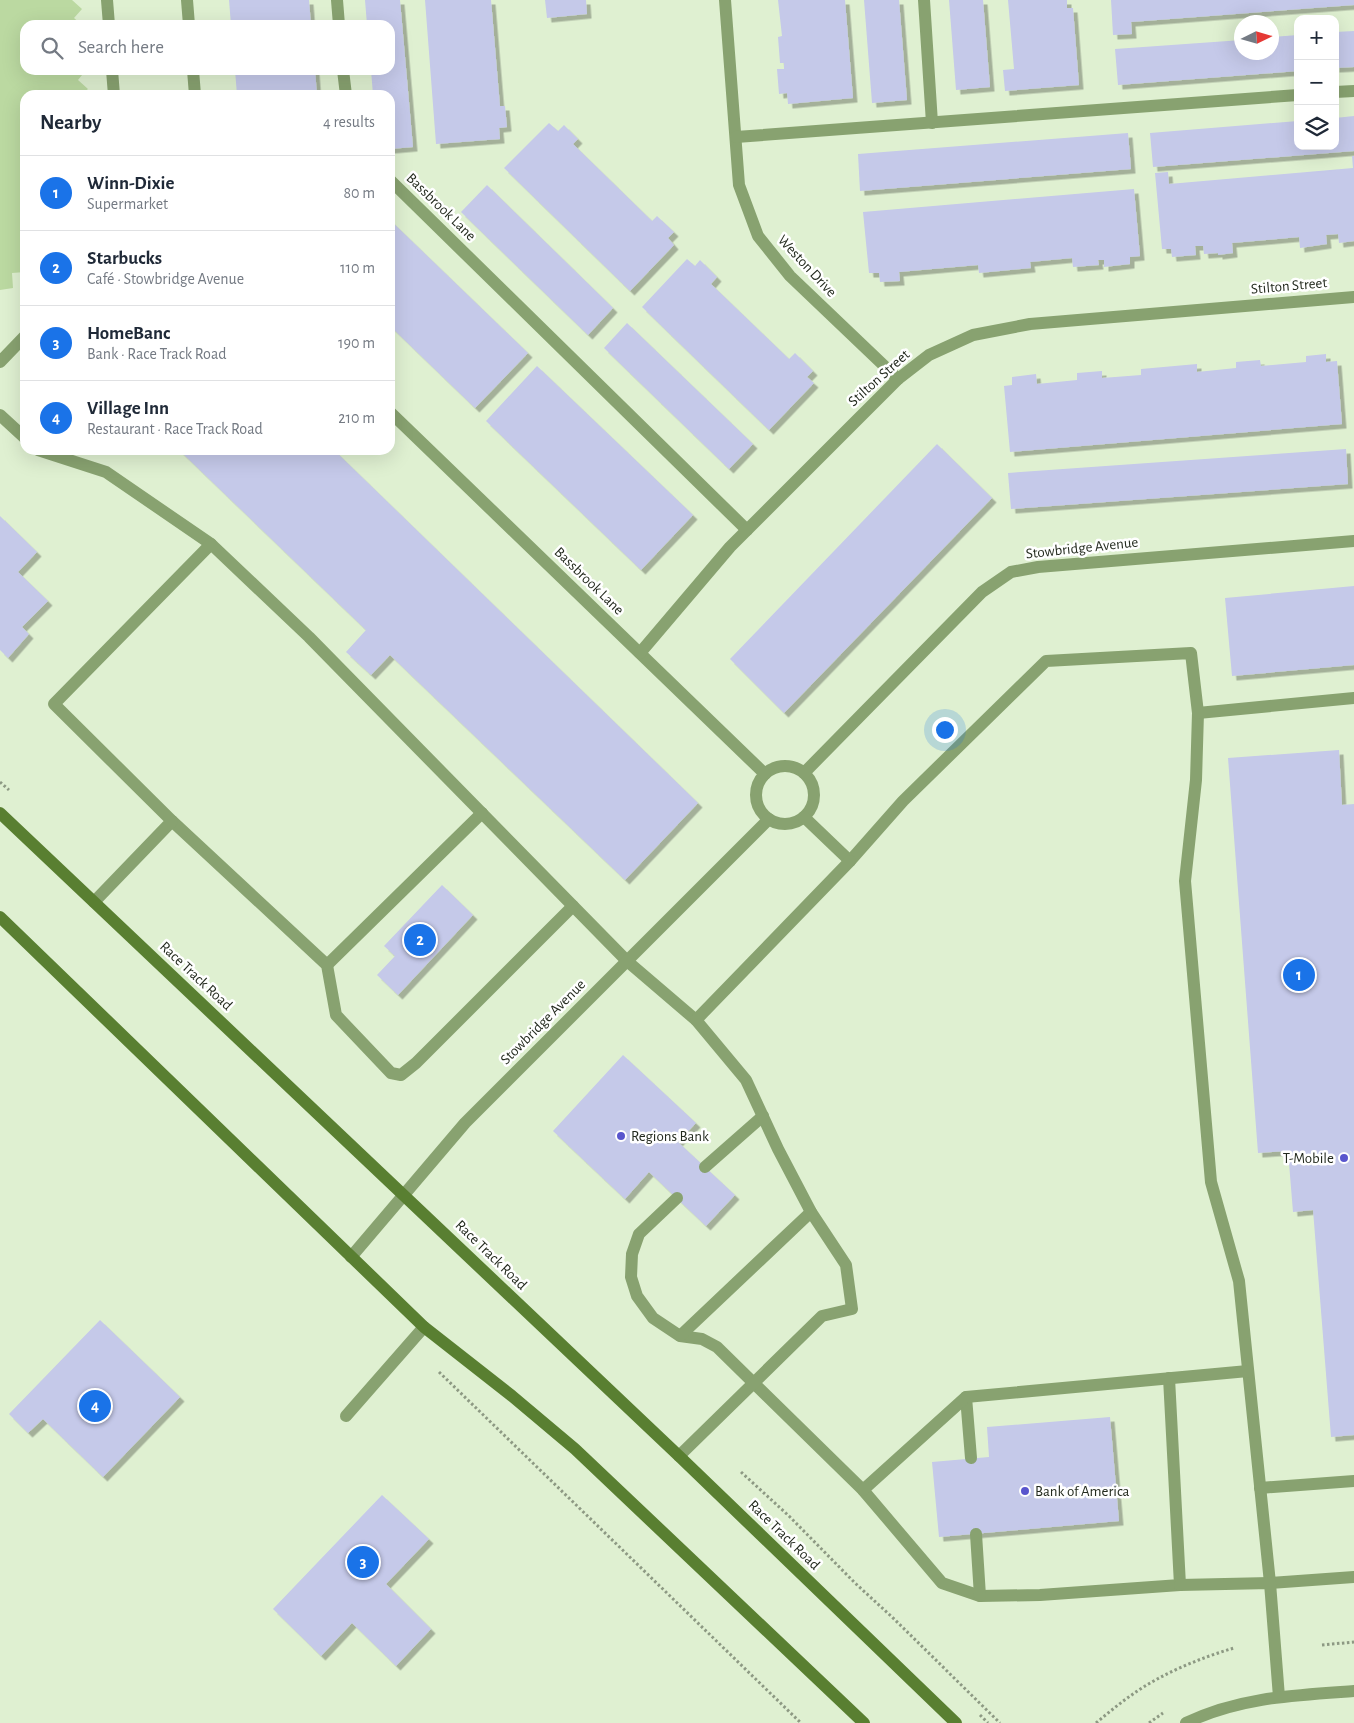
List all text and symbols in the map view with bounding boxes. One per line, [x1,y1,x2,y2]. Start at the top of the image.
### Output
north arrow [1234,15,1279,60]
map controls [1294,15,1339,150]
button: + [1294,15,1339,60]
search box [20,20,395,75]
icon: search [38,34,66,62]
text: Search here [78,38,164,57]
button: − [1294,60,1339,105]
button: layers [1294,105,1339,150]
text: Nearby [40,112,101,133]
text: 4 results [323,114,375,130]
street label: Bassbrook Lane [403,170,479,244]
text: Winn-Dixie [87,174,174,193]
text: 1 [53,185,59,201]
text: 80 m [344,185,375,201]
text: Supermarket [87,196,168,212]
street label: Weston Drive [775,232,839,300]
text: Starbucks [87,249,162,268]
text: 2 [52,260,60,276]
text: 110 m [340,260,375,276]
text: Café · Stowbridge Avenue [87,271,244,287]
street label: Stilton Street [1250,275,1328,297]
text: HomeBanc [87,324,170,343]
text: 3 [53,335,59,351]
text: 190 m [338,335,375,351]
text: Bank · Race Track Road [87,346,227,362]
street label: Stilton Street [846,347,913,409]
text: Village Inn [87,399,169,418]
text: 4 [52,410,60,426]
text: 210 m [338,410,375,426]
text: Restaurant · Race Track Road [87,421,263,437]
street label: Stowbridge Avenue [1025,535,1139,561]
street label: Bassbrook Lane [551,544,627,618]
your location [932,717,958,743]
pin: 2 [404,921,436,959]
street label: Race Track Road [157,939,235,1013]
pin: 1 [1283,956,1315,994]
street label: Stowbridge Avenue [498,977,588,1067]
place label: Regions Bank [631,1129,709,1144]
marker: Regions Bank [615,1130,627,1142]
place label: T-Mobile [1283,1151,1334,1166]
marker: T-Mobile [1338,1152,1350,1164]
street label: Race Track Road [452,1217,530,1293]
pin: 4 [79,1387,111,1425]
place label: Bank of America [1035,1484,1130,1499]
marker: Bank of America [1019,1485,1031,1497]
street label: Race Track Road [745,1497,823,1573]
pin: 3 [347,1543,379,1581]

